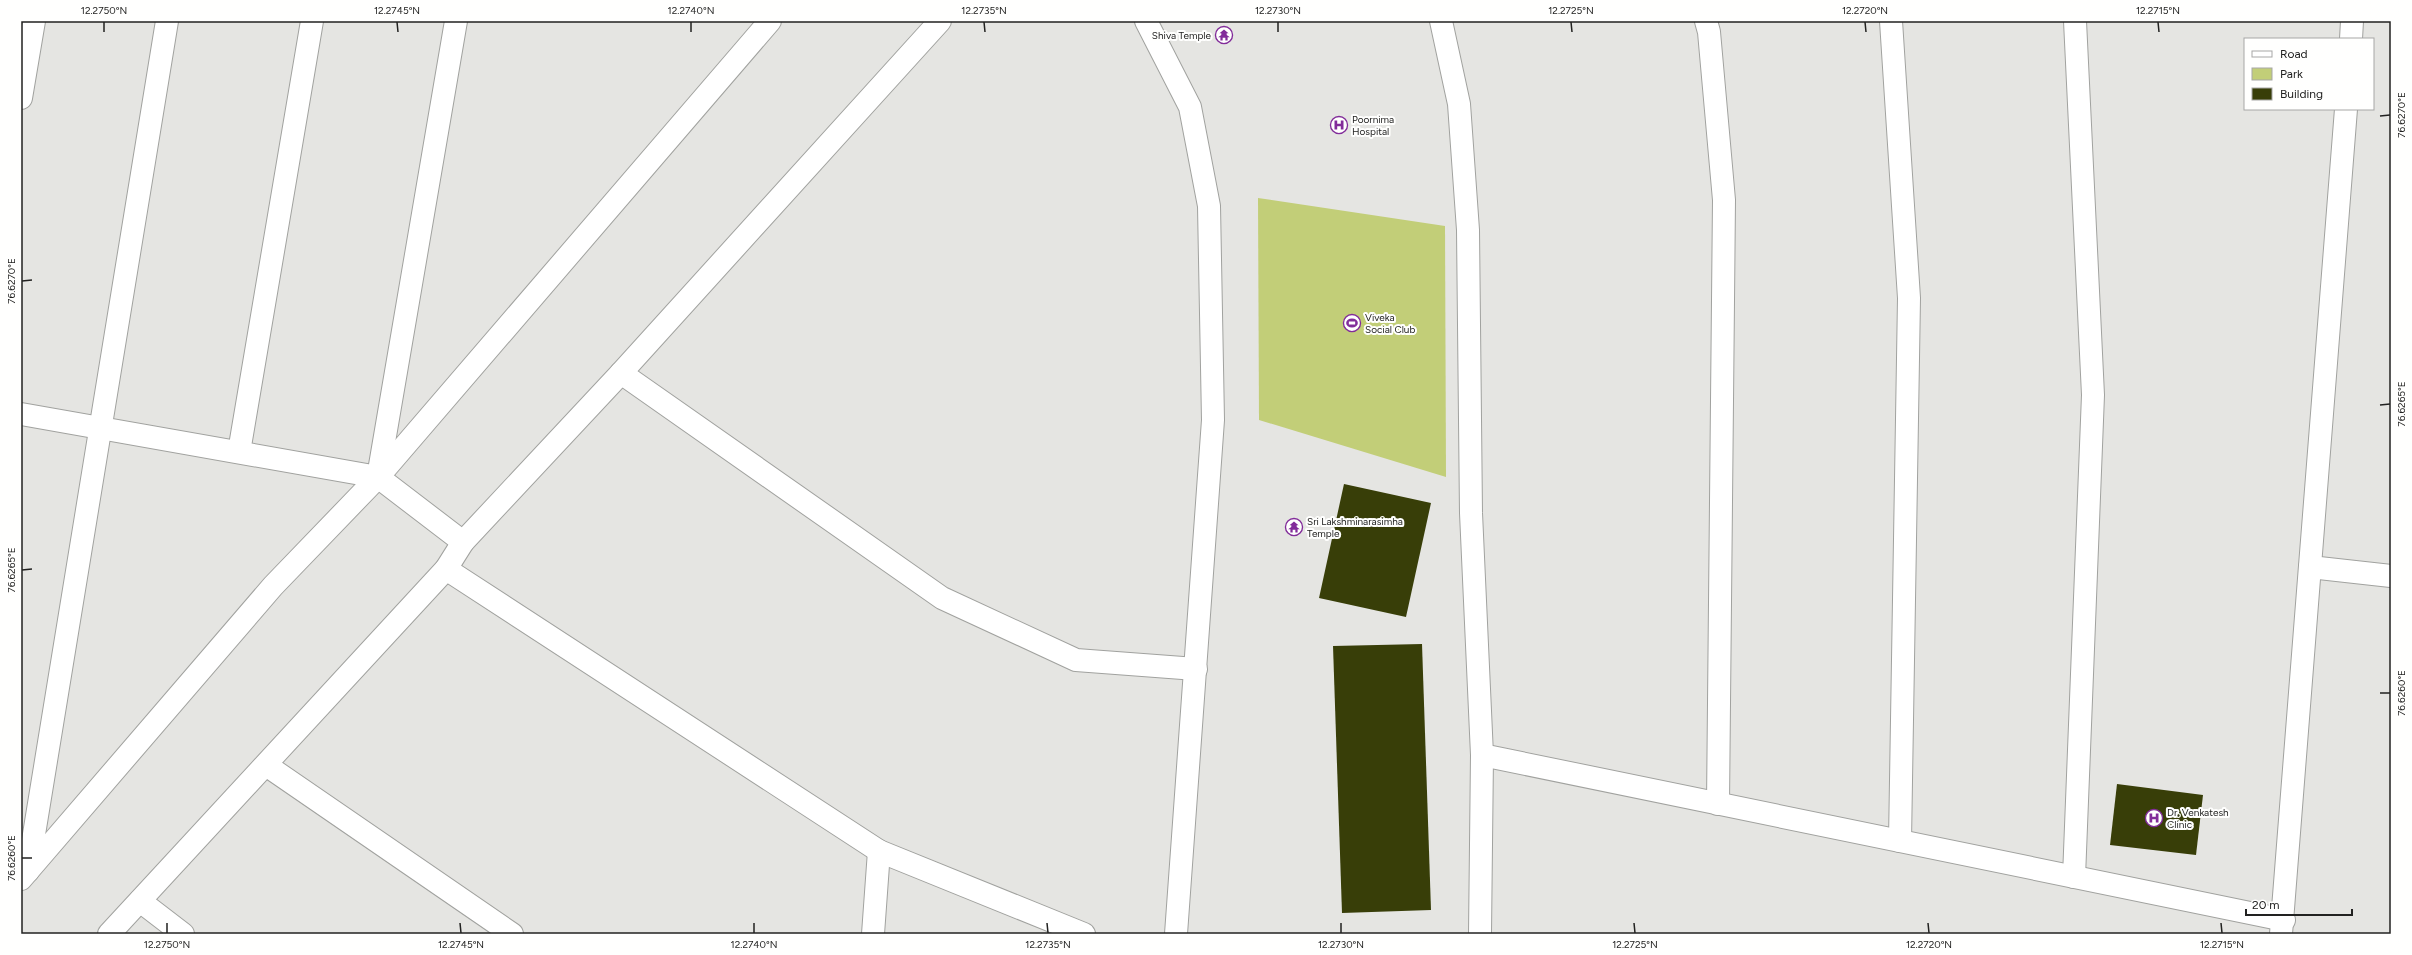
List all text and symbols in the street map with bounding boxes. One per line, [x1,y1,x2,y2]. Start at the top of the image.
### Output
text: 12.2750°N [81,4,127,17]
text: 12.2745°N [374,4,420,17]
text: 12.2740°N [668,4,714,17]
text: 12.2735°N [961,4,1007,17]
text: 12.2730°N [1255,4,1301,17]
text: 12.2725°N [1548,4,1594,17]
text: 12.2720°N [1842,4,1888,17]
text: 12.2715°N [2136,4,2180,17]
temple icon: Shiva Temple [1214,25,1234,45]
place label: Shiva Temple [1152,29,1212,42]
legend [2244,38,2374,110]
text: Road [2280,47,2308,61]
text: Park [2280,67,2303,81]
text: Building [2280,87,2323,101]
text: 76.6270°E [2395,92,2408,138]
place label: Poornima Hospital [1352,113,1394,138]
hospital icon: Poornima Hospital [1329,115,1349,135]
text: 76.6270°E [5,258,18,304]
place label: Viveka Social Club [1365,311,1415,336]
sports icon: Viveka Social Club [1342,313,1362,333]
text: 76.6265°E [2395,381,2408,427]
place label: Sri Lakshminarasimha Temple [1307,515,1403,540]
temple icon: Sri Lakshminarasimha Temple [1284,517,1304,537]
text: 76.6265°E [5,547,18,593]
text: 76.6260°E [2395,670,2408,716]
place label: Dr. Venkatesh Clinic [2167,806,2229,831]
hospital icon: Dr. Venkatesh Clinic [2144,808,2164,828]
text: 76.6260°E [5,835,18,881]
scale bar [2246,891,2352,917]
text: 20 m [2252,898,2280,912]
text: 12.2750°N [144,938,190,951]
text: 12.2745°N [438,938,484,951]
text: 12.2740°N [731,938,777,951]
text: 12.2735°N [1025,938,1071,951]
text: 12.2730°N [1318,938,1364,951]
text: 12.2725°N [1612,938,1658,951]
text: 12.2720°N [1906,938,1952,951]
text: 12.2715°N [2200,938,2244,951]

